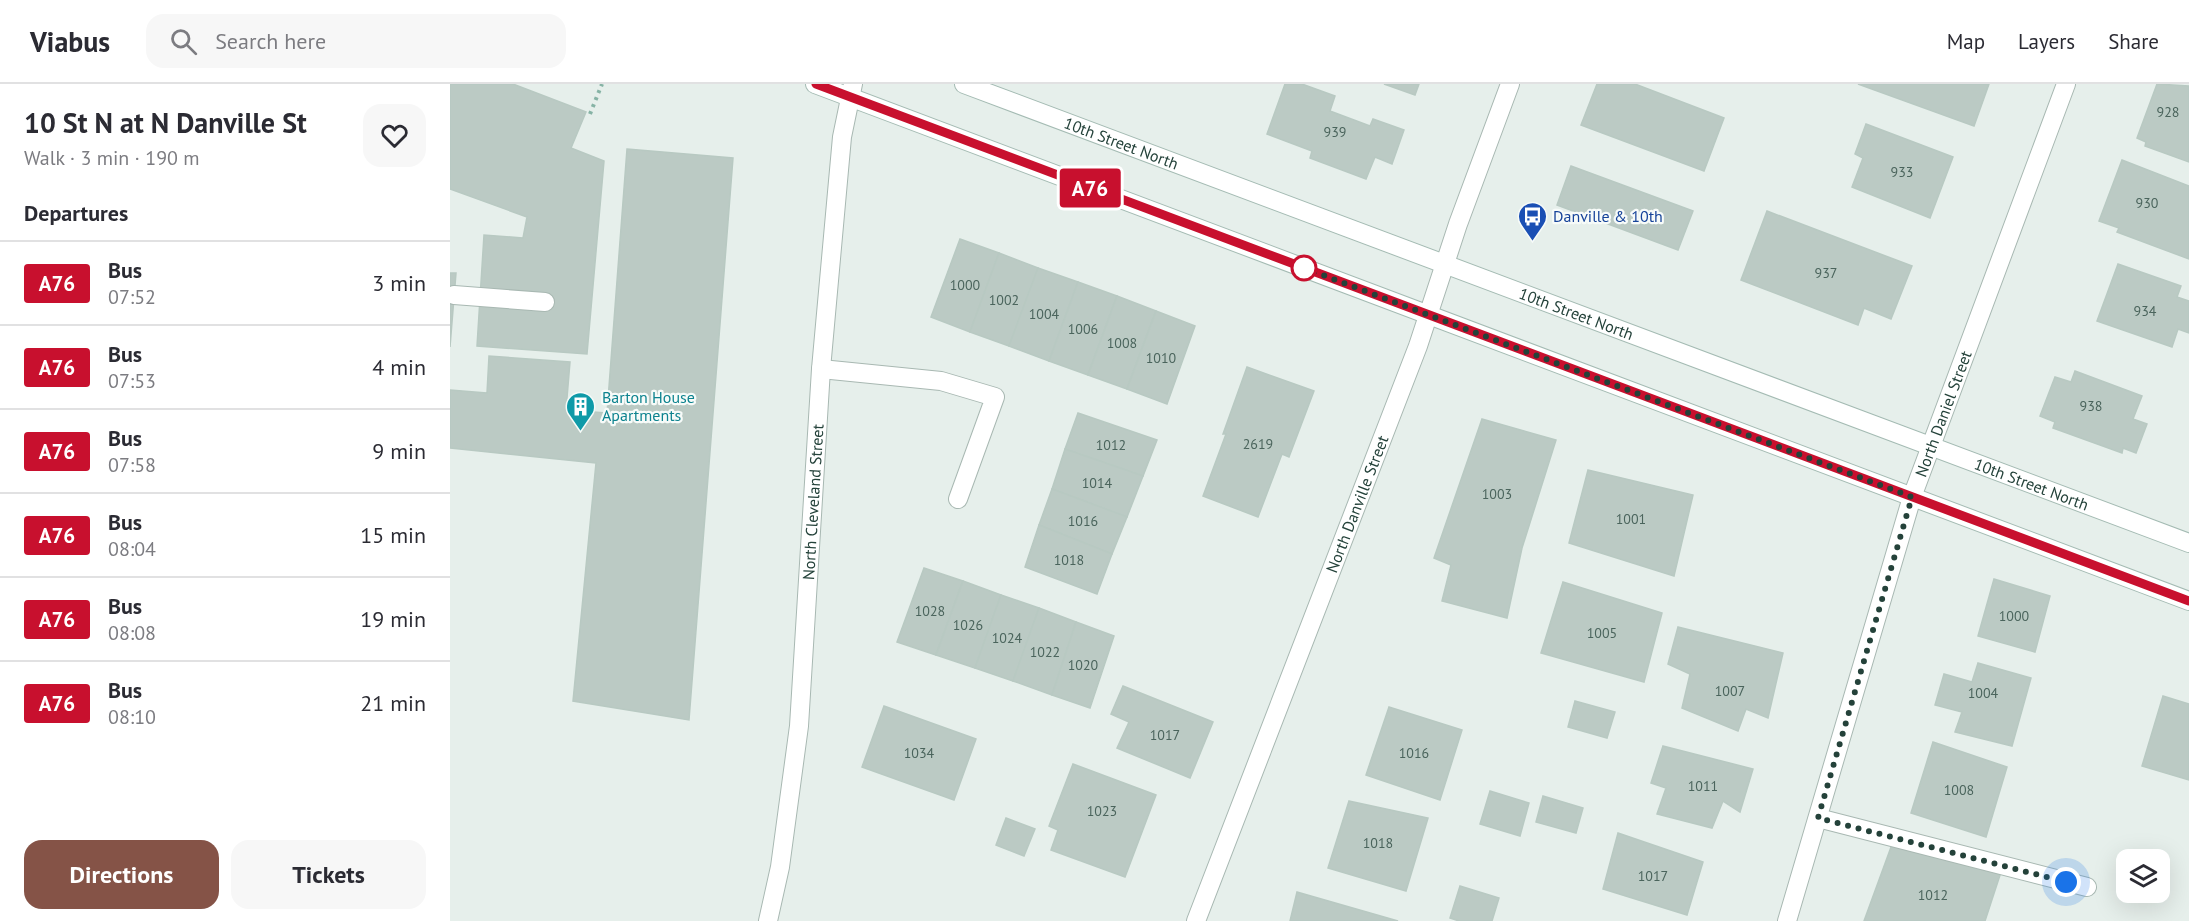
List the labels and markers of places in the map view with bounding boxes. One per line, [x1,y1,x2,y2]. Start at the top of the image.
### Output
bus stop icon: Danville & 10th [1516,200,1548,242]
place label: Danville & 10th [1553,206,1663,226]
unlabelled marker [1291,255,1317,281]
place label: Barton House Apartments [602,387,695,425]
building icon: Barton House Apartments [565,390,597,432]

